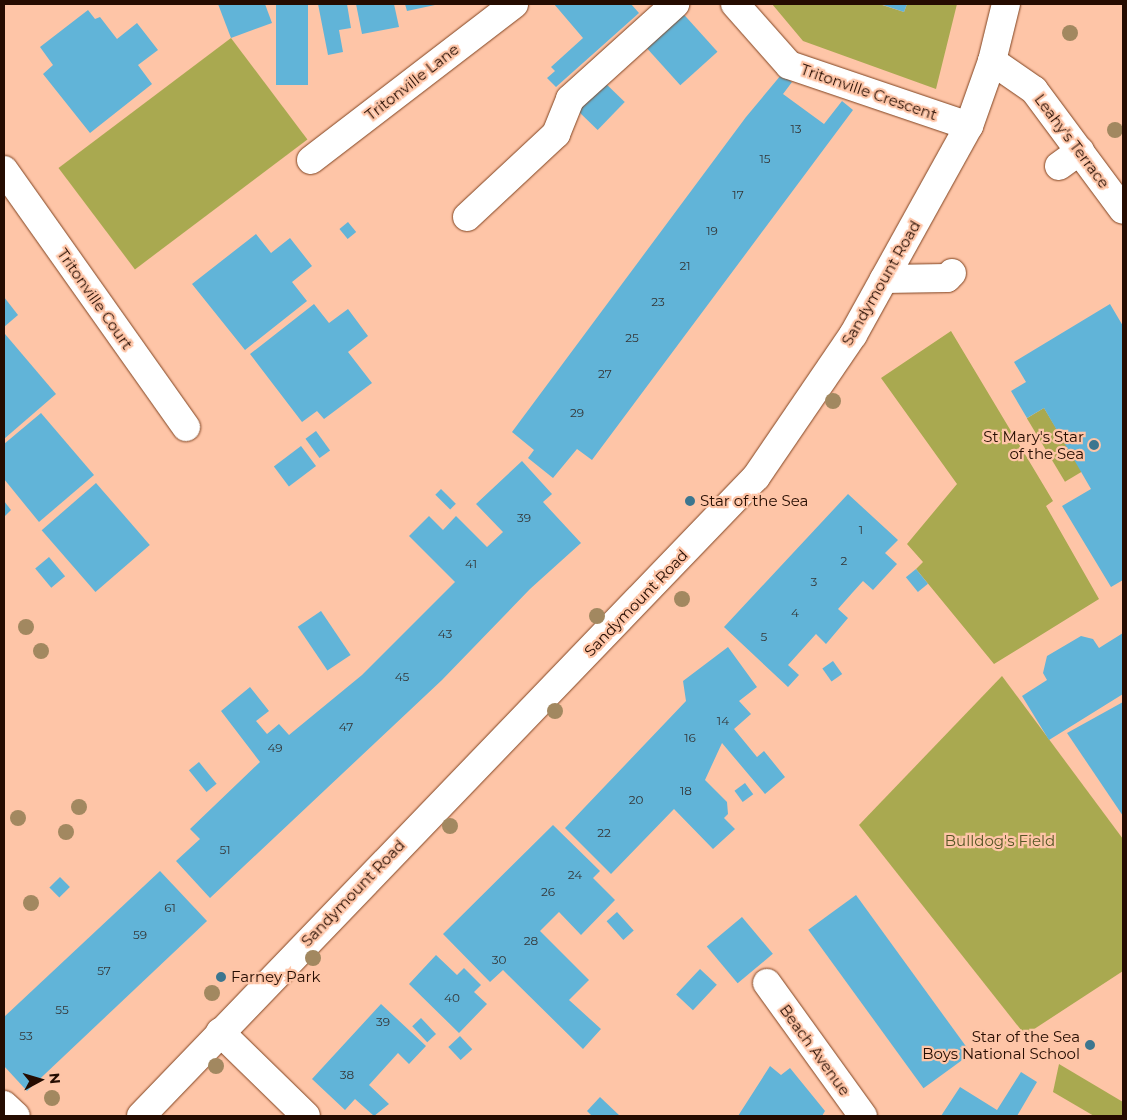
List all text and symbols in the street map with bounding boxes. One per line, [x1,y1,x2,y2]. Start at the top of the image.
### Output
street label: Tritonville Lane [362,40,462,124]
street label: Tritonville Crescent [798,60,940,124]
street label: Leahy's Terrace [1031,90,1113,192]
house number: 13 [790,122,802,136]
house number: 15 [759,152,771,166]
house number: 17 [732,188,744,202]
street label: Sandymount Road [838,217,924,349]
house number: 19 [706,224,718,238]
street label: Tritonville Court [54,245,136,353]
house number: 21 [679,259,691,273]
house number: 23 [651,295,665,309]
house number: 25 [625,331,639,345]
house number: 27 [598,367,612,381]
house number: 29 [570,406,584,420]
place label: St Mary's Star of the Sea [983,427,1084,462]
marker: St Mary's Star of the Sea [1088,439,1100,451]
place label: Star of the Sea [700,492,808,510]
marker: Star of the Sea [684,495,696,507]
house number: 39 [517,511,531,525]
house number: 1 [859,523,863,537]
street label: Sandymount Road [580,546,692,660]
house number: 2 [841,554,847,568]
house number: 41 [465,557,477,571]
house number: 3 [811,575,817,589]
house number: 4 [791,606,799,620]
house number: 43 [438,627,452,641]
house number: 5 [761,630,767,644]
house number: 45 [395,670,409,684]
house number: 14 [717,714,729,728]
house number: 47 [339,720,353,734]
house number: 16 [684,731,696,745]
house number: 49 [267,741,283,755]
house number: 18 [680,784,692,798]
house number: 20 [629,793,643,807]
house number: 22 [597,826,611,840]
park label: Bulldog's Field [945,832,1055,850]
street label: Sandymount Road [297,836,409,950]
house number: 51 [219,843,231,857]
house number: 24 [568,868,582,882]
house number: 26 [541,885,555,899]
house number: 61 [164,901,176,915]
house number: 59 [133,928,147,942]
house number: 28 [524,934,538,948]
house number: 30 [492,953,506,967]
house number: 57 [97,964,111,978]
place label: Farney Park [231,968,320,986]
marker: Farney Park [215,971,227,983]
house number: 40 [444,991,460,1005]
street label: Beach Avenue [776,1001,854,1099]
house number: 55 [55,1003,69,1017]
house number: 39 [376,1015,390,1029]
place label: Star of the Sea Boys National School [922,1027,1080,1062]
house number: 53 [19,1029,33,1043]
marker: Star of the Sea Boys National School [1084,1039,1096,1051]
north arrow [15,1055,65,1105]
house number: 38 [340,1068,354,1082]
text: N [45,1072,64,1085]

